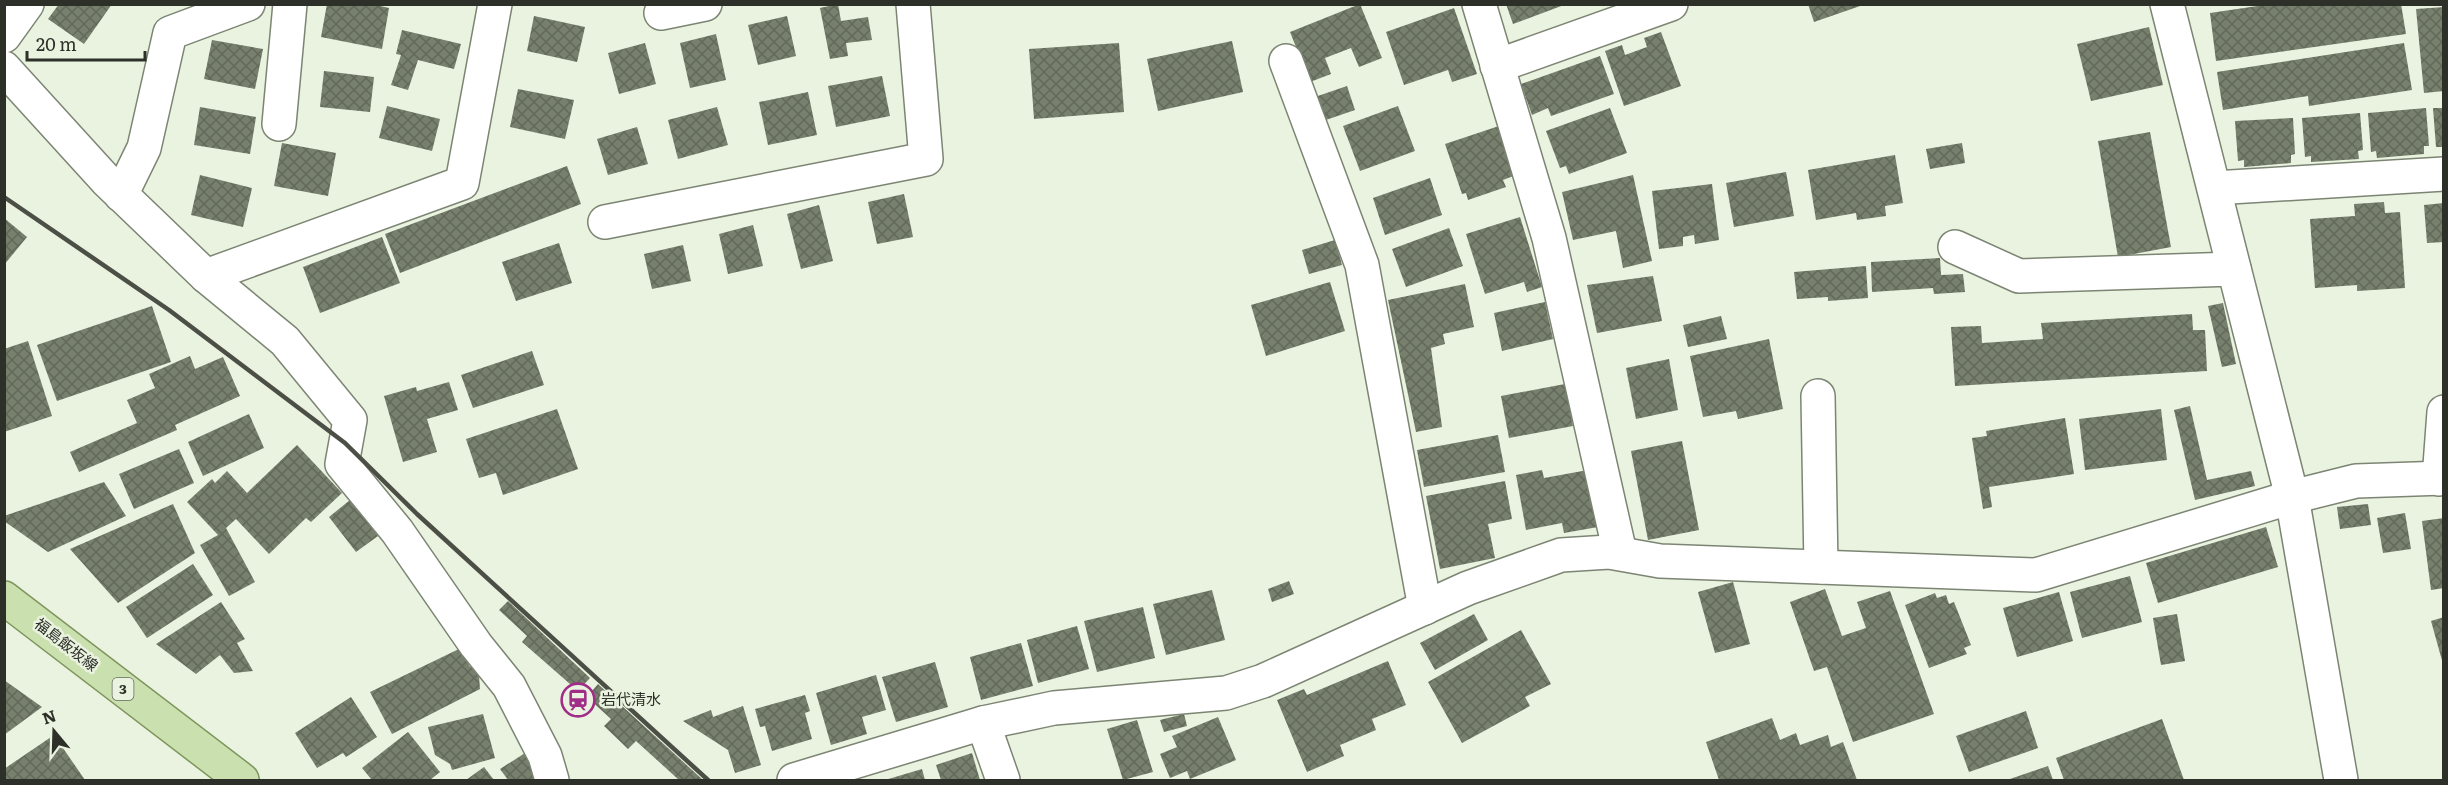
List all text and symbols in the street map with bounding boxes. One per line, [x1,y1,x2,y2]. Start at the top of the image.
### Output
scale bar [27,24,146,62]
text: 20 m [36,30,77,57]
street label: 福島飯坂線 [30,612,104,676]
road number: 3 [112,678,134,700]
station icon: 岩代清水 [560,682,596,718]
place label: 岩代清水 [601,687,661,710]
north arrow [24,701,84,761]
text: N [39,702,59,729]

